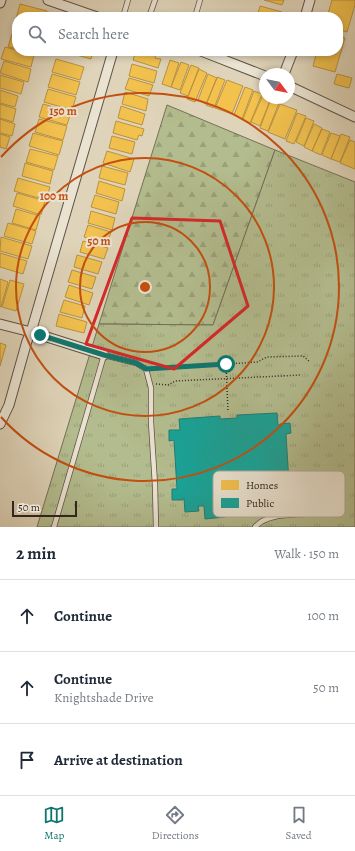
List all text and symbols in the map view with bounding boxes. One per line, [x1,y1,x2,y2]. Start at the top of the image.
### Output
search box [12,12,343,56]
icon: search [26,23,48,45]
text: Search here [58,24,129,44]
north arrow [259,68,295,104]
text: 150 m [49,103,77,119]
text: 100 m [40,188,68,204]
text: 50 m [87,233,111,249]
centre of rings [138,280,152,294]
route end [31,326,49,344]
route start [217,355,235,373]
legend [213,471,345,517]
text: Homes [246,478,278,493]
text: Public [246,496,274,511]
scale bar [12,499,77,518]
text: 50 m [18,500,40,515]
text: 2 min [16,542,56,565]
text: Walk · 150 m [274,545,339,562]
icon: ahead [16,605,38,627]
text: Continue [54,606,112,626]
text: 100 m [307,607,339,624]
text: Continue [54,669,112,689]
icon: ahead [16,677,38,699]
text: 50 m [313,679,339,696]
text: Knightshade Drive [54,689,154,706]
icon: arrive [16,749,38,771]
text: Arrive at destination [54,750,183,770]
tab: Map [43,804,65,843]
tab: Directions [152,804,199,843]
tab: Saved [286,804,312,843]

